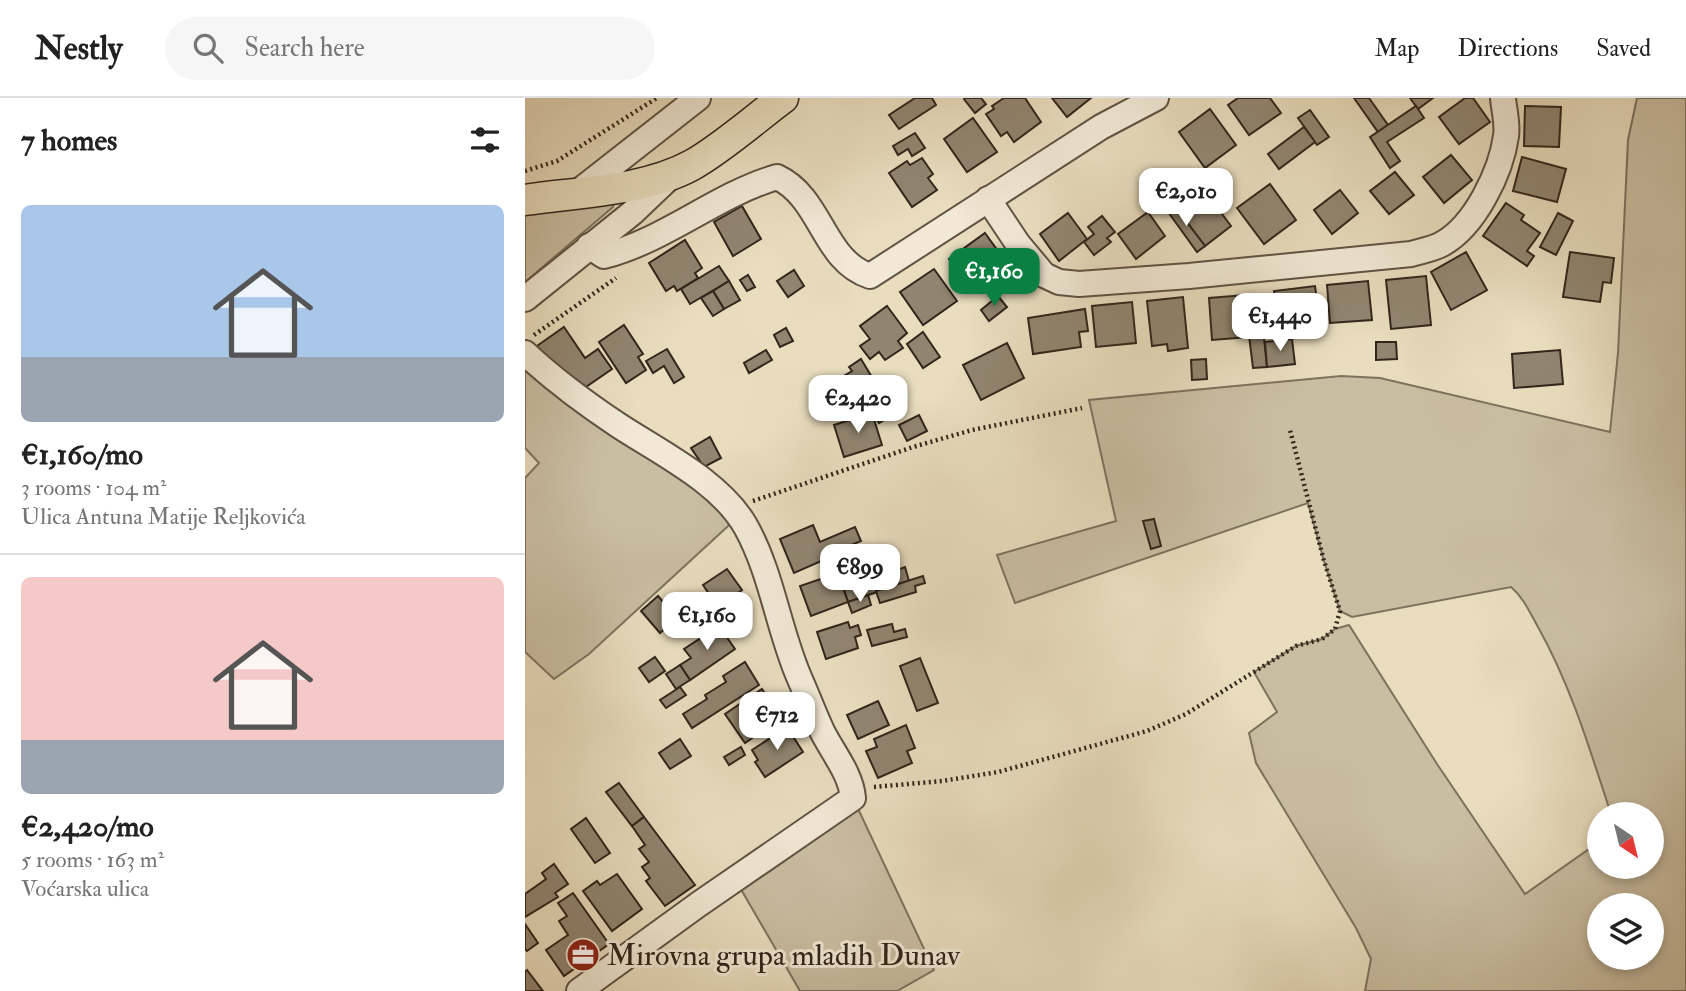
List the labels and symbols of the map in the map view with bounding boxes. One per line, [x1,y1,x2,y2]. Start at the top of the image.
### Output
pin: €2,010 [1129,169,1243,228]
pin: €1,160 [937,248,1051,308]
pin: €1,440 [1223,294,1337,353]
pin: €2,420 [801,376,915,435]
pin: €899 [819,545,901,604]
pin: €1,160 [650,592,764,652]
pin: €712 [736,692,818,752]
north arrow [1587,802,1664,878]
office icon: Mirovna grupa mladih Dunav [564,936,602,974]
place label: Mirovna grupa mladih Dunav [607,937,961,974]

